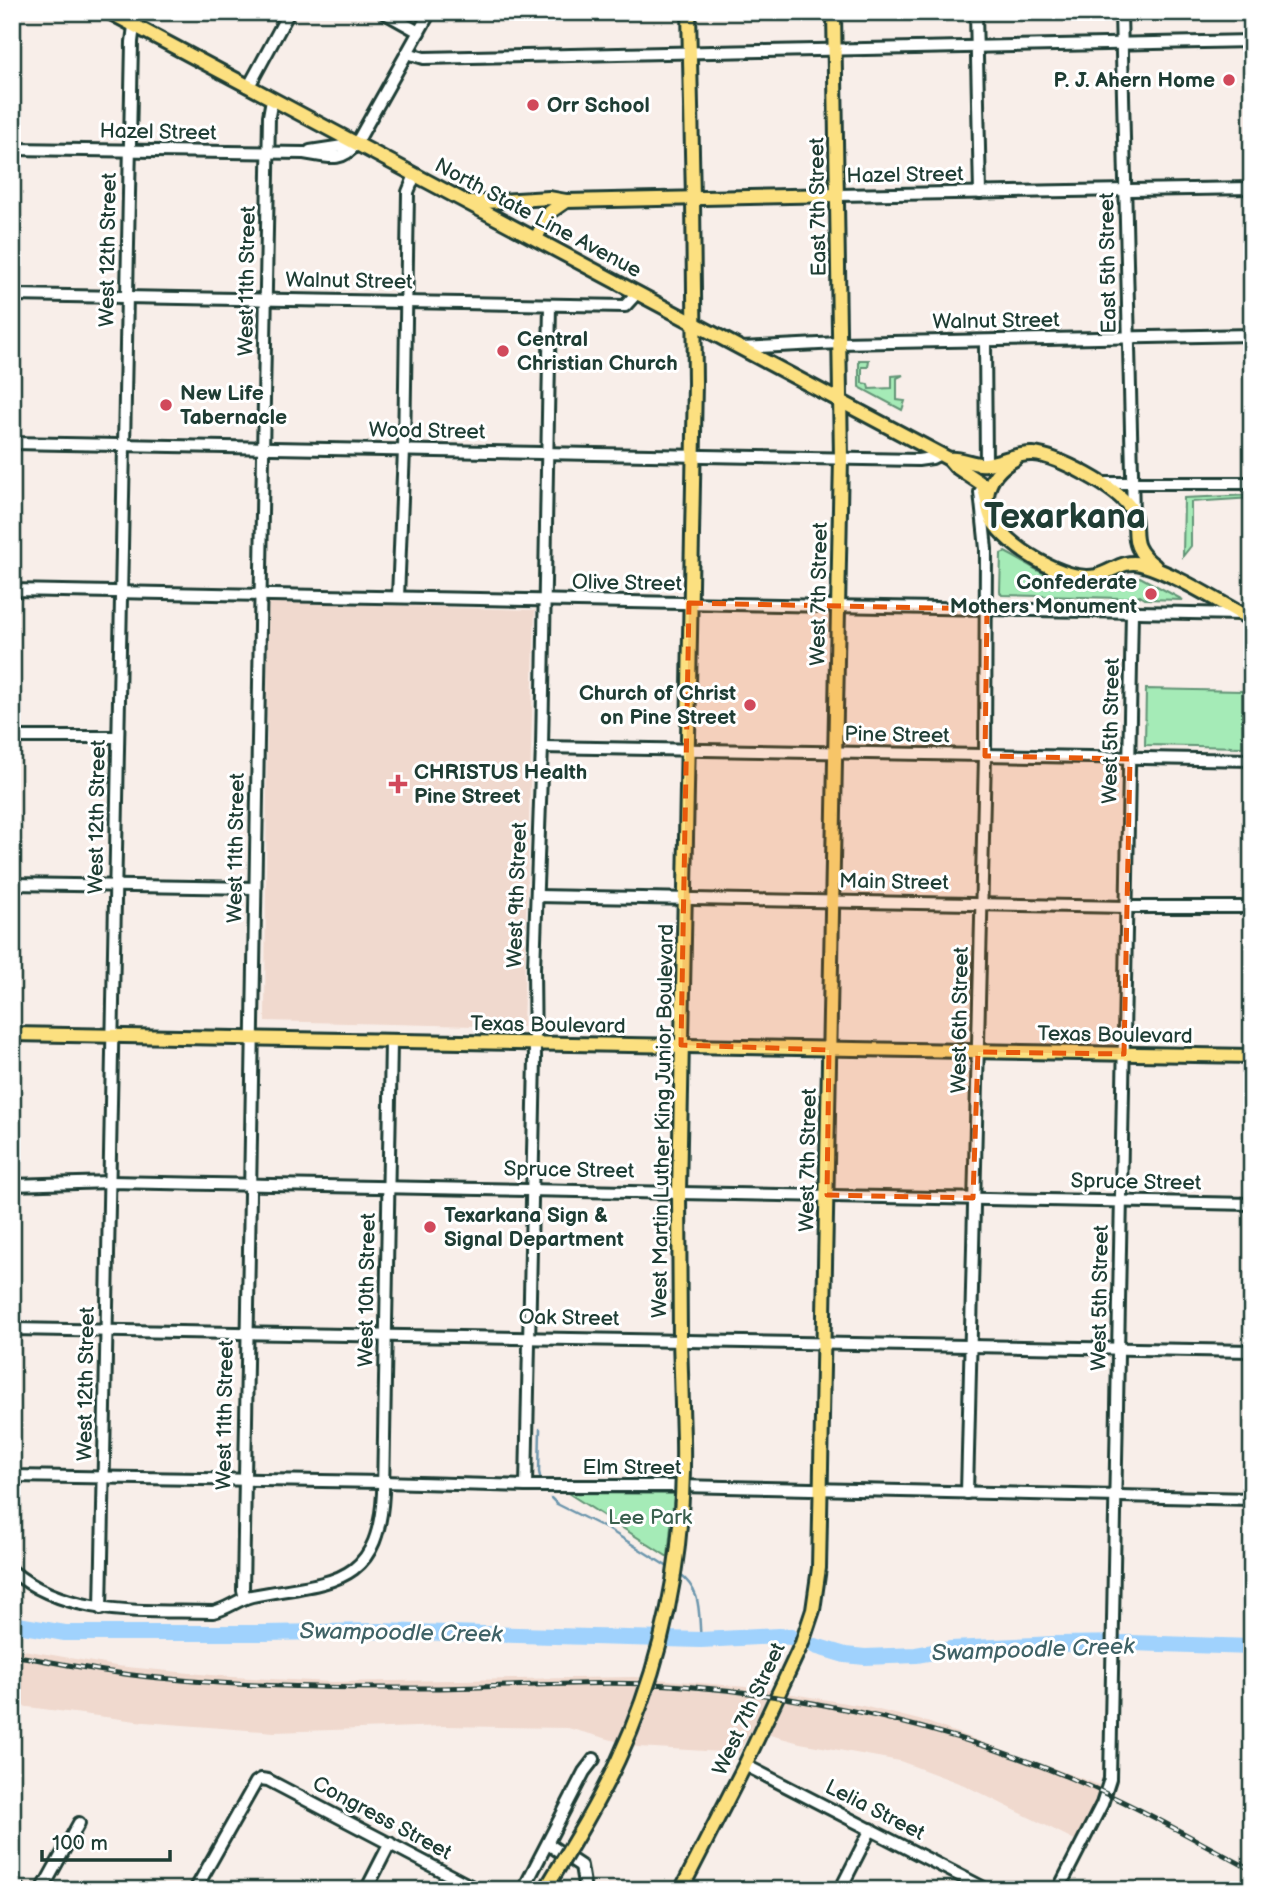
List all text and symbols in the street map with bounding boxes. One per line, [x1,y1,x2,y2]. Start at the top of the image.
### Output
place label: P. J. Ahern Home [1054,68,1215,93]
marker: P. J. Ahern Home [1221,72,1237,88]
place label: Orr School [547,93,650,118]
marker: Orr School [525,97,541,113]
street label: Hazel Street [99,118,217,146]
street label: East 7th Street [804,137,832,277]
street label: North State Line Avenue [430,153,646,283]
street label: Hazel Street [846,161,964,189]
street label: West 12th Street [94,172,122,327]
street label: East 5th Street [1094,192,1122,334]
street label: West 11th Street [233,205,261,356]
street label: Walnut Street [285,267,413,295]
street label: Walnut Street [932,307,1060,335]
place label: Central Christian Church [517,327,678,376]
marker: Central Christian Church [495,343,511,359]
place label: New Life Tabernacle [180,381,287,430]
marker: New Life Tabernacle [158,397,174,413]
street label: Wood Street [368,417,486,445]
district label: Texarkana [984,496,1146,539]
street label: West 7th Street [805,521,833,666]
street label: Olive Street [572,570,683,596]
place label: Confederate Mothers Monument [950,570,1137,619]
marker: Confederate Mothers Monument [1143,586,1159,602]
street label: West 5th Street [1097,657,1125,804]
place label: Church of Christ on Pine Street [579,681,736,730]
marker: Church of Christ on Pine Street [742,697,758,713]
street label: Pine Street [844,722,950,748]
street label: West 12th Street [83,739,111,894]
place label: CHRISTUS Health Pine Street [414,760,587,809]
street label: West 11th Street [222,772,250,923]
marker: CHRISTUS Health Pine Street [388,774,408,794]
street label: West 9th Street [502,821,532,968]
street label: Main Street [839,869,950,895]
street label: West Martin Luther King Junior Boulevard [647,924,679,1318]
street label: West 6th Street [946,946,974,1094]
street label: Texas Boulevard [470,1011,626,1039]
street label: Texas Boulevard [1037,1021,1193,1049]
street label: West 7th Street [794,1087,822,1232]
street label: Spruce Street [503,1156,635,1184]
street label: Spruce Street [1070,1168,1202,1196]
place label: Texarkana Sign & Signal Department [444,1203,624,1252]
street label: West 10th Street [353,1212,381,1367]
marker: Texarkana Sign & Signal Department [422,1219,438,1235]
street label: West 5th Street [1086,1224,1114,1371]
street label: Oak Street [518,1305,620,1331]
street label: West 12th Street [72,1306,100,1461]
street label: West 11th Street [211,1339,239,1490]
street label: Elm Street [583,1455,682,1480]
park label: Lee Park [608,1505,693,1530]
water label: Swampoodle Creek [299,1617,503,1649]
water label: Swampoodle Creek [931,1632,1136,1668]
street label: West 7th Street [707,1638,791,1779]
street label: Congress Street [308,1771,456,1865]
street label: Lelia Street [821,1774,929,1846]
scale bar [42,1818,170,1862]
text: 100 m [52,1831,108,1856]

